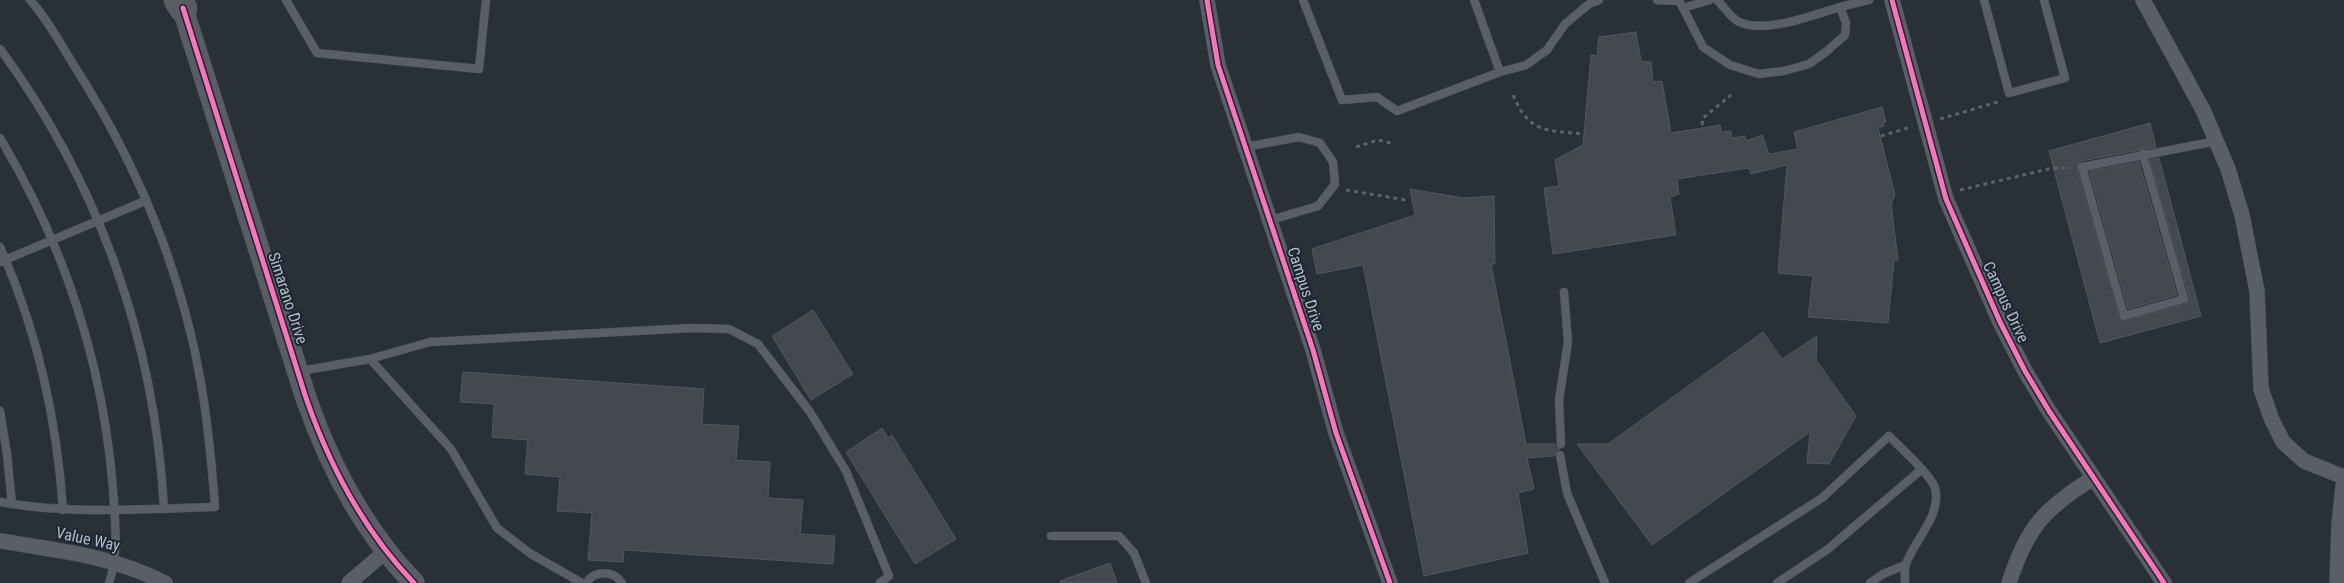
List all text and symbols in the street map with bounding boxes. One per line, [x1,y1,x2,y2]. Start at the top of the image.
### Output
street label: Campus Drive [1283,245,1329,333]
street label: Simarano Drive [264,250,312,346]
street label: Campus Drive [1979,258,2033,346]
street label: Value Way [54,523,122,555]

